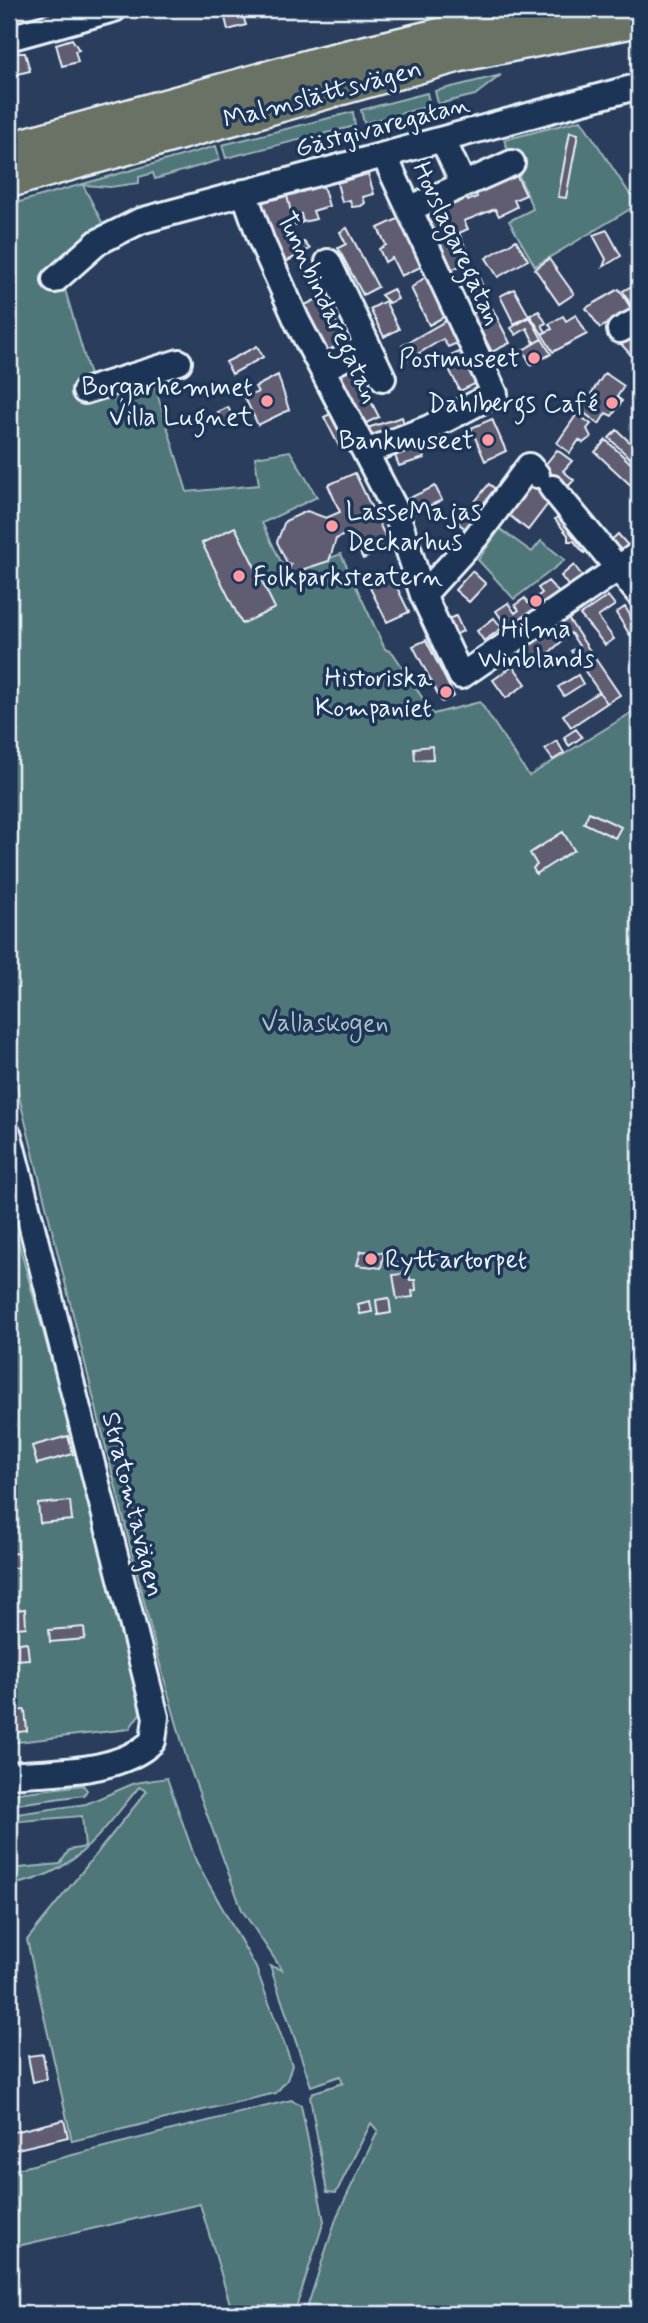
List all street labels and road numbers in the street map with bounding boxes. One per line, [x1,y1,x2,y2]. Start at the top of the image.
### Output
street label: Malmslättsvägen [220,52,426,138]
street label: Gästgivaregatan [291,87,474,167]
street label: Hovslagaregatan [401,157,509,332]
street label: Tunnbindaregatan [265,207,386,410]
street label: Stratomtavägen [93,1408,171,1601]

